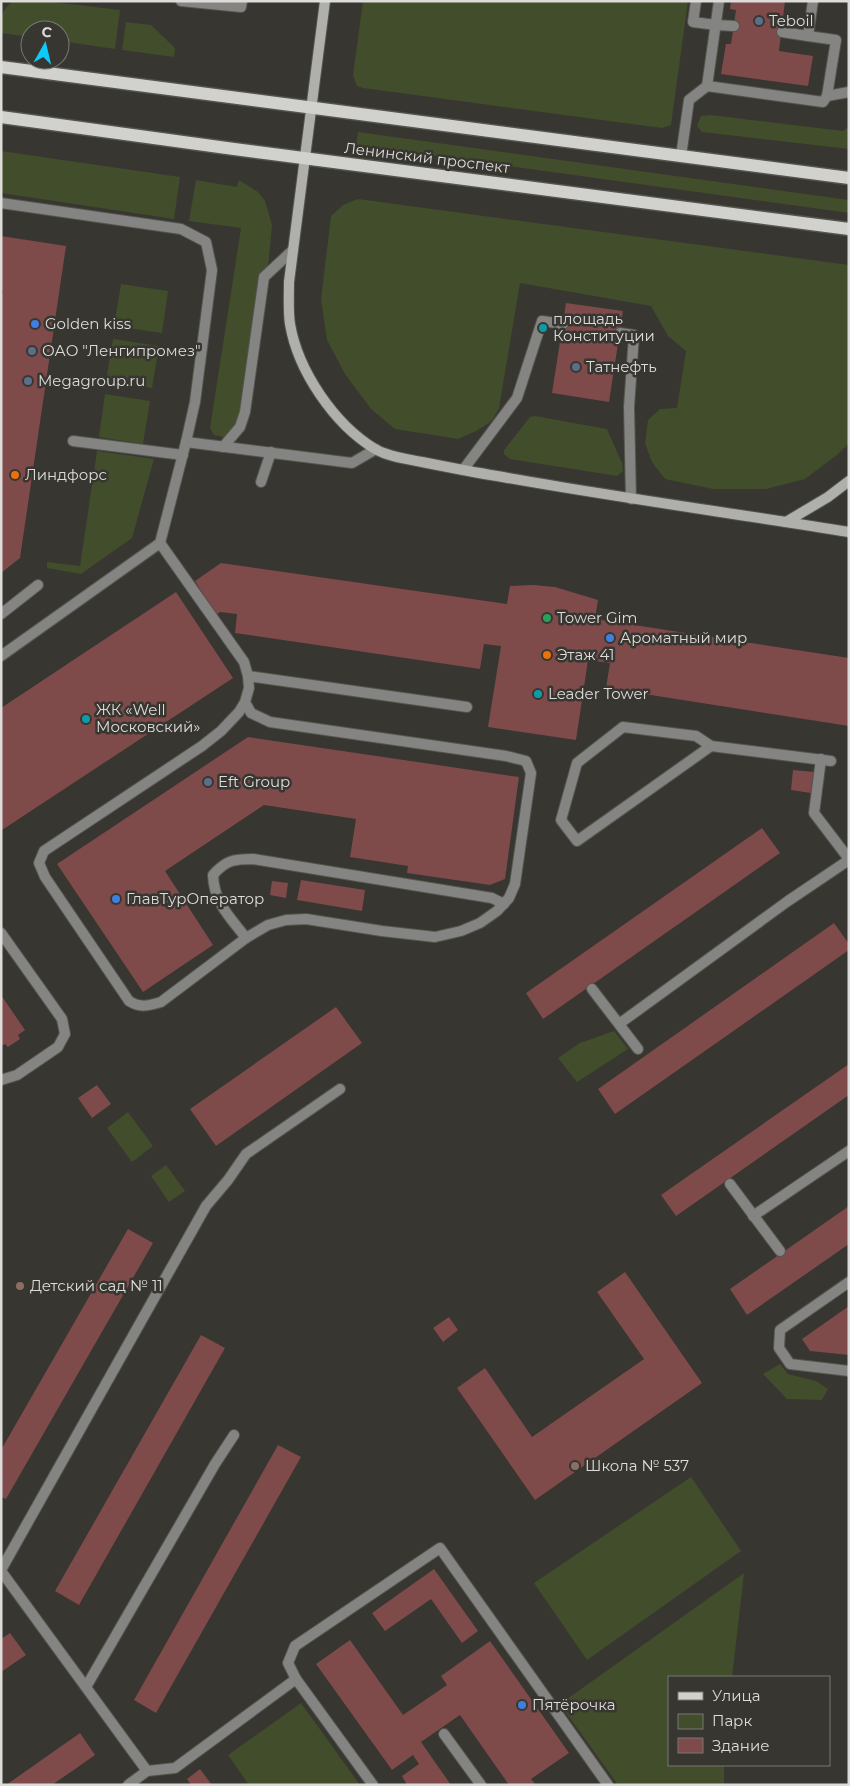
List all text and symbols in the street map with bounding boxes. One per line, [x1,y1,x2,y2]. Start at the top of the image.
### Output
place label: Teboil [769,11,814,30]
marker: Teboil [753,15,765,27]
north arrow [20,20,70,70]
text: С [41,23,53,42]
street label: Ленинский проспект [343,138,512,177]
place label: площадь Конституции [553,309,655,345]
place label: Golden kiss [45,314,131,333]
marker: Golden kiss [29,318,41,330]
marker: площадь Конституции [537,322,549,334]
place label: ОАО "Ленгипромез" [42,341,201,360]
marker: ОАО "Ленгипромез" [26,345,38,357]
place label: Татнефть [586,357,657,376]
marker: Татнефть [570,361,582,373]
place label: Megagroup.ru [38,371,145,390]
marker: Megagroup.ru [22,375,34,387]
place label: Линдфорс [25,465,107,484]
marker: Линдфорс [9,469,21,481]
place label: Tower Gim [557,608,637,627]
marker: Tower Gim [541,612,553,624]
place label: Ароматный мир [620,628,747,647]
marker: Ароматный мир [604,632,616,644]
place label: Этаж 41 [557,645,614,664]
marker: Этаж 41 [541,649,553,661]
place label: Leader Tower [548,684,649,703]
marker: Leader Tower [532,688,544,700]
place label: ЖК «Well Московский» [96,700,201,736]
marker: ЖК «Well Московский» [80,713,92,725]
place label: Eft Group [218,772,290,791]
marker: Eft Group [202,776,214,788]
place label: ГлавТурОператор [126,889,264,908]
marker: ГлавТурОператор [110,893,122,905]
place label: Детский сад № 11 [30,1276,163,1295]
marker: Детский сад № 11 [14,1280,26,1292]
place label: Школа № 537 [585,1456,689,1475]
marker: Школа № 537 [569,1460,581,1472]
legend [668,1676,830,1766]
text: Улица [712,1686,760,1705]
place label: Пятёрочка [532,1695,616,1714]
marker: Пятёрочка [516,1699,528,1711]
text: Парк [712,1711,752,1730]
text: Здание [712,1736,770,1755]

